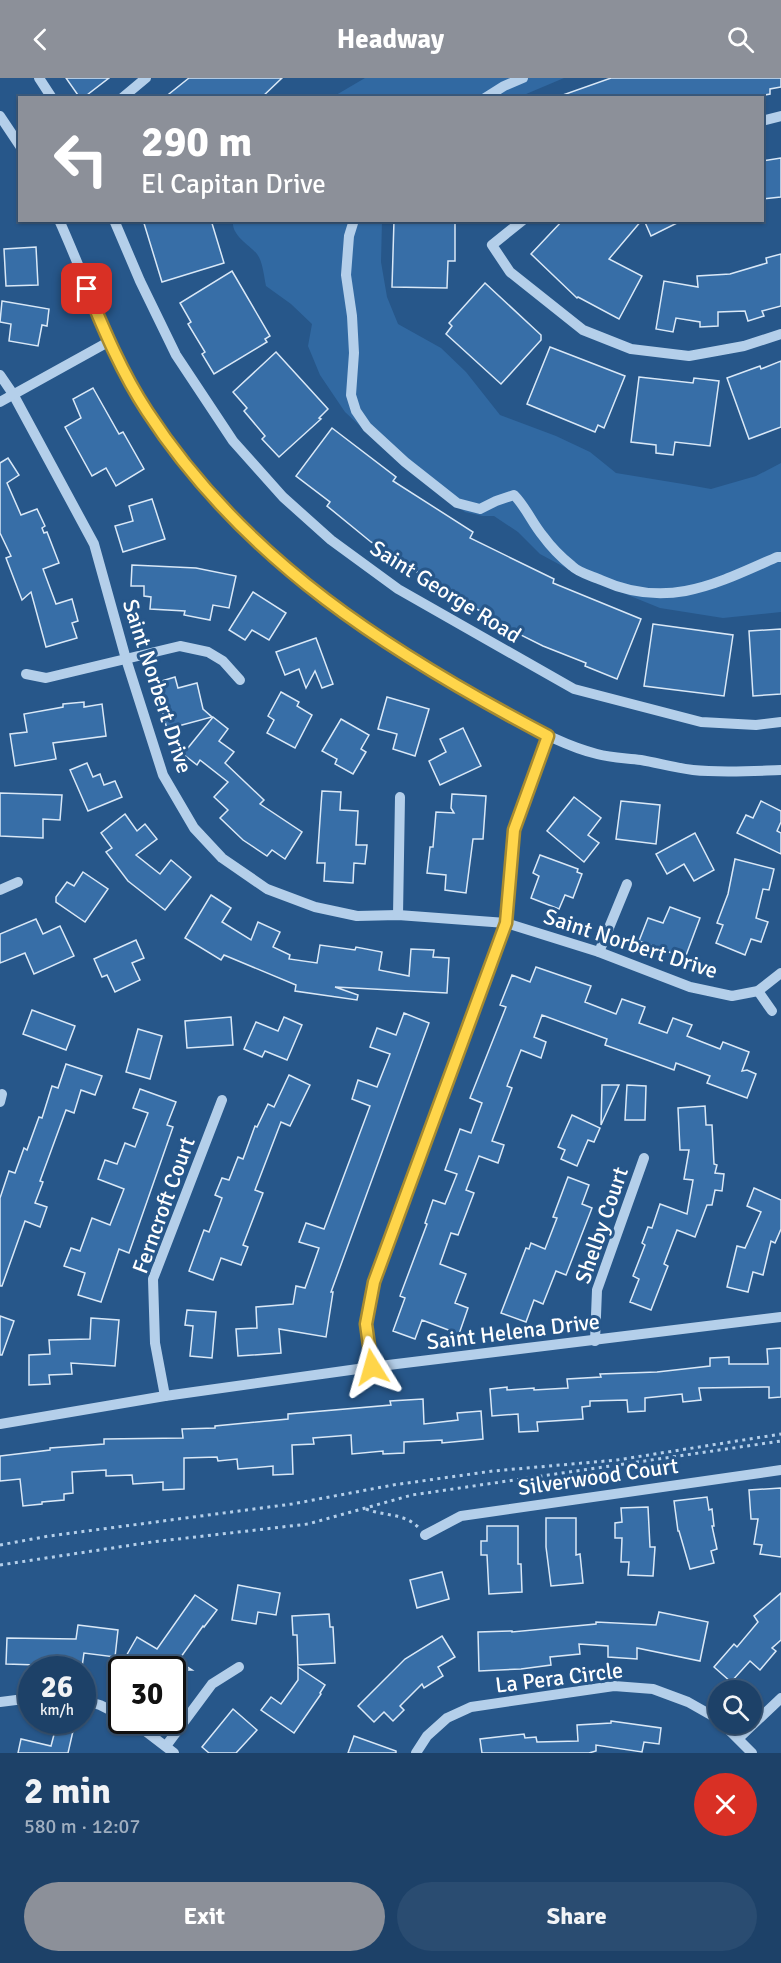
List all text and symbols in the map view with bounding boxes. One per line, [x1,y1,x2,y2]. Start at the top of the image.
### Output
icon: back [24,23,57,56]
text: Headway [337,23,444,56]
icon: search [724,23,757,56]
text: 290 m [141,117,252,168]
icon: left [42,120,120,198]
text: El Capitan Drive [141,168,326,201]
pin [61,263,112,314]
icon: arrive [70,272,103,305]
street label: Saint George Road [365,534,526,649]
street label: Saint Norbert Drive [117,596,198,777]
street label: Saint Norbert Drive [540,903,721,984]
street label: Ferncroft Court [126,1133,201,1277]
street label: Shelby Court [569,1163,634,1287]
street label: Saint Helena Drive [425,1307,601,1356]
position arrow [340,1335,404,1399]
street label: Silverwood Court [516,1452,680,1501]
speed limit sign: 30 [108,1656,186,1734]
street label: La Pera Circle [494,1656,625,1699]
text: 26 [41,1669,73,1706]
map controls [708,1680,762,1734]
button: search [708,1680,762,1734]
text: km/h [40,1701,74,1719]
text: 2 min [24,1769,111,1814]
button: close [694,1773,757,1836]
text: 580 m · 12:07 [24,1814,140,1839]
button: Exit [24,1882,385,1951]
button: Share [397,1882,757,1951]

